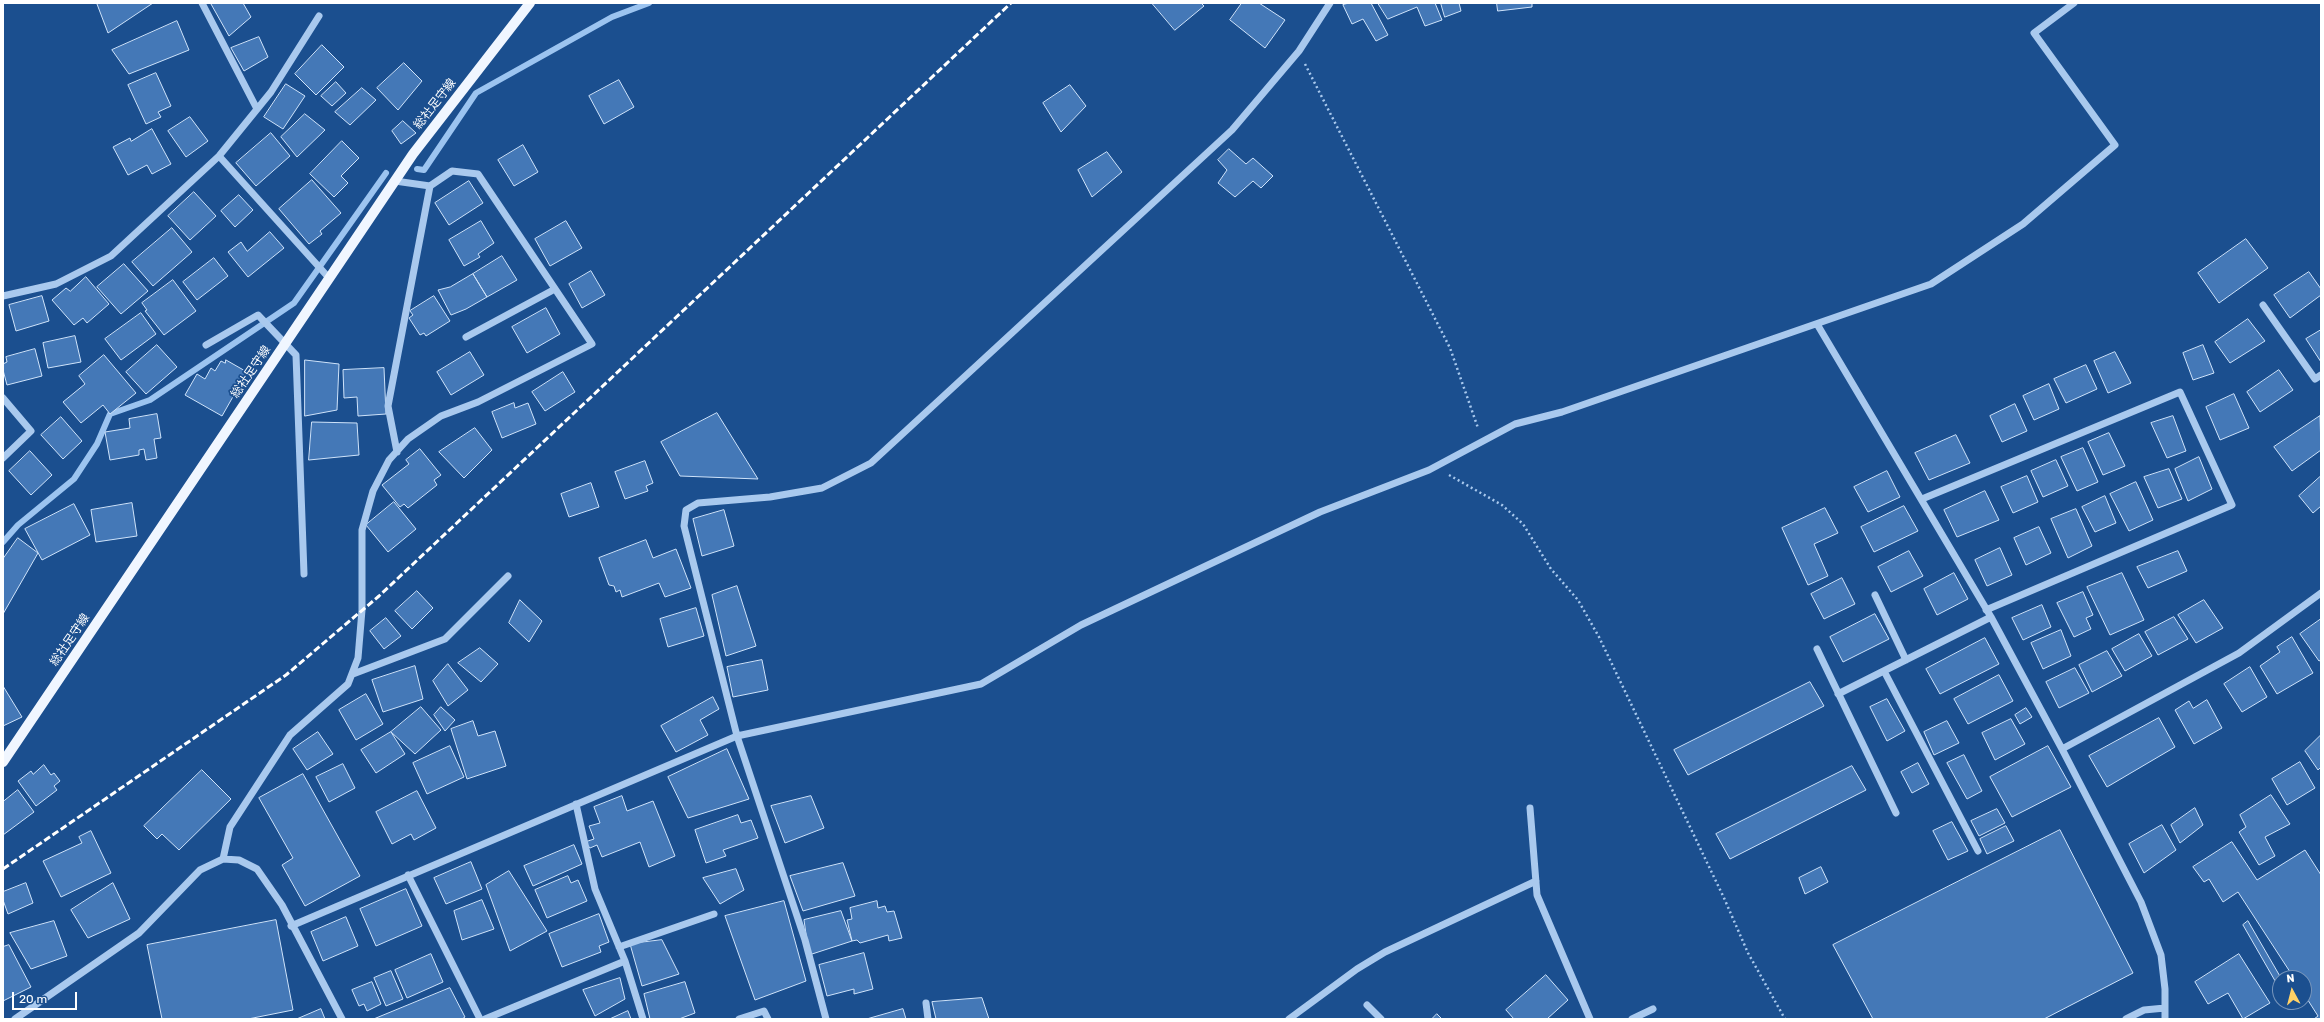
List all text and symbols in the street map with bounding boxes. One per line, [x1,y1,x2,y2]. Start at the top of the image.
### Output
street label: 総社足守線 [411,76,459,132]
street label: 総社足守線 [228,343,274,401]
street label: 総社足守線 [47,611,93,669]
north arrow [2272,970,2312,1010]
text: N [2286,972,2295,986]
scale bar [14,984,79,1010]
text: 20 m [19,992,47,1006]

